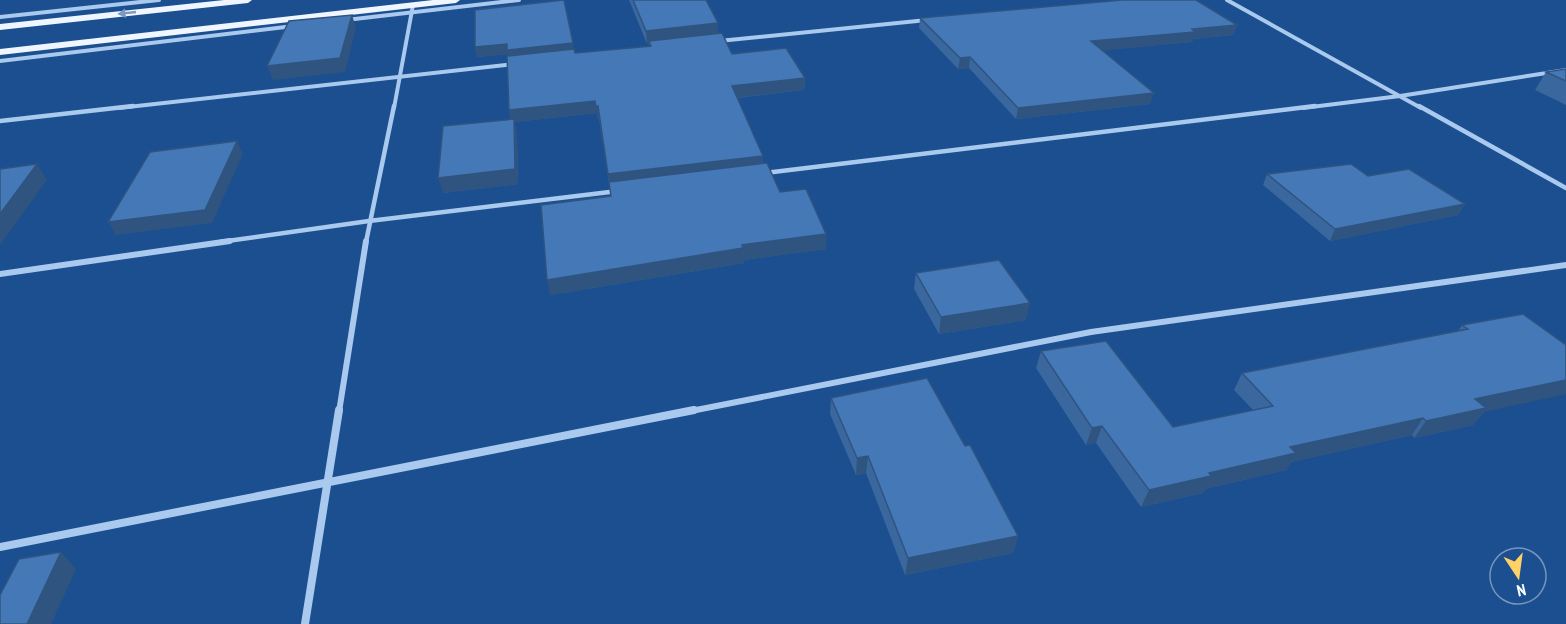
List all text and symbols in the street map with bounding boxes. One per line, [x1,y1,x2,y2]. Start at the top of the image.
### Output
one-way arrow [118,8,137,18]
north arrow [1488,546,1548,606]
text: N [1515,580,1528,601]

